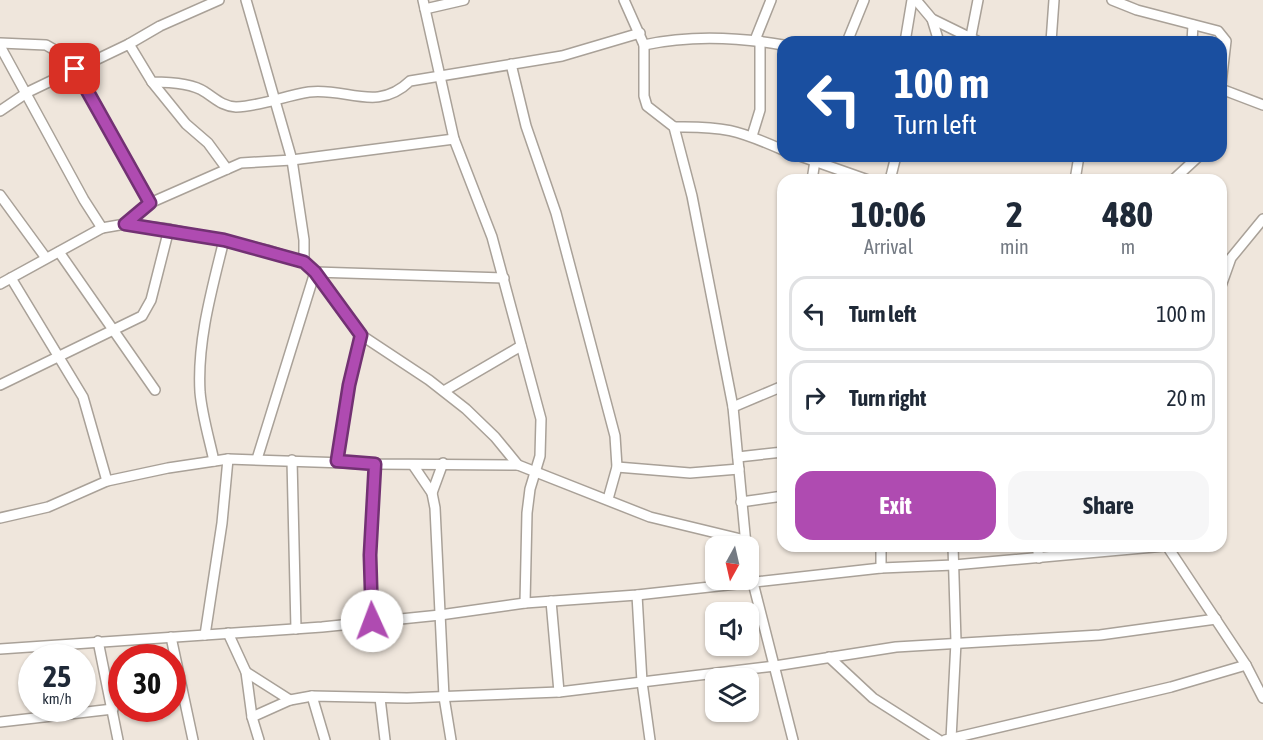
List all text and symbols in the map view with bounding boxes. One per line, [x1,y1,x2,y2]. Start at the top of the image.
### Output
pin [49,43,100,94]
icon: arrive [58,52,91,85]
text: 100 m [894,59,989,107]
icon: left [795,60,873,138]
text: Turn left [894,109,977,140]
text: 10:06 [851,193,926,235]
text: 2 [1006,193,1023,235]
text: 480 [1102,193,1153,235]
text: Arrival [864,235,913,258]
text: min [1000,235,1029,258]
text: m [1121,235,1135,258]
icon: left [798,297,831,330]
text: Turn left [849,301,916,327]
text: 100 m [1156,301,1206,327]
icon: right [798,381,831,414]
text: Turn right [849,385,926,411]
text: 20 m [1166,385,1206,411]
button: Exit [795,471,996,540]
button: Share [1008,471,1209,540]
north arrow [705,536,759,590]
map controls [705,536,759,722]
position arrow [340,589,404,653]
button: sound [705,602,759,656]
speed limit sign: 30 [108,644,186,722]
text: 25 [43,659,71,693]
button: layers [705,668,759,722]
text: km/h [42,690,72,707]

